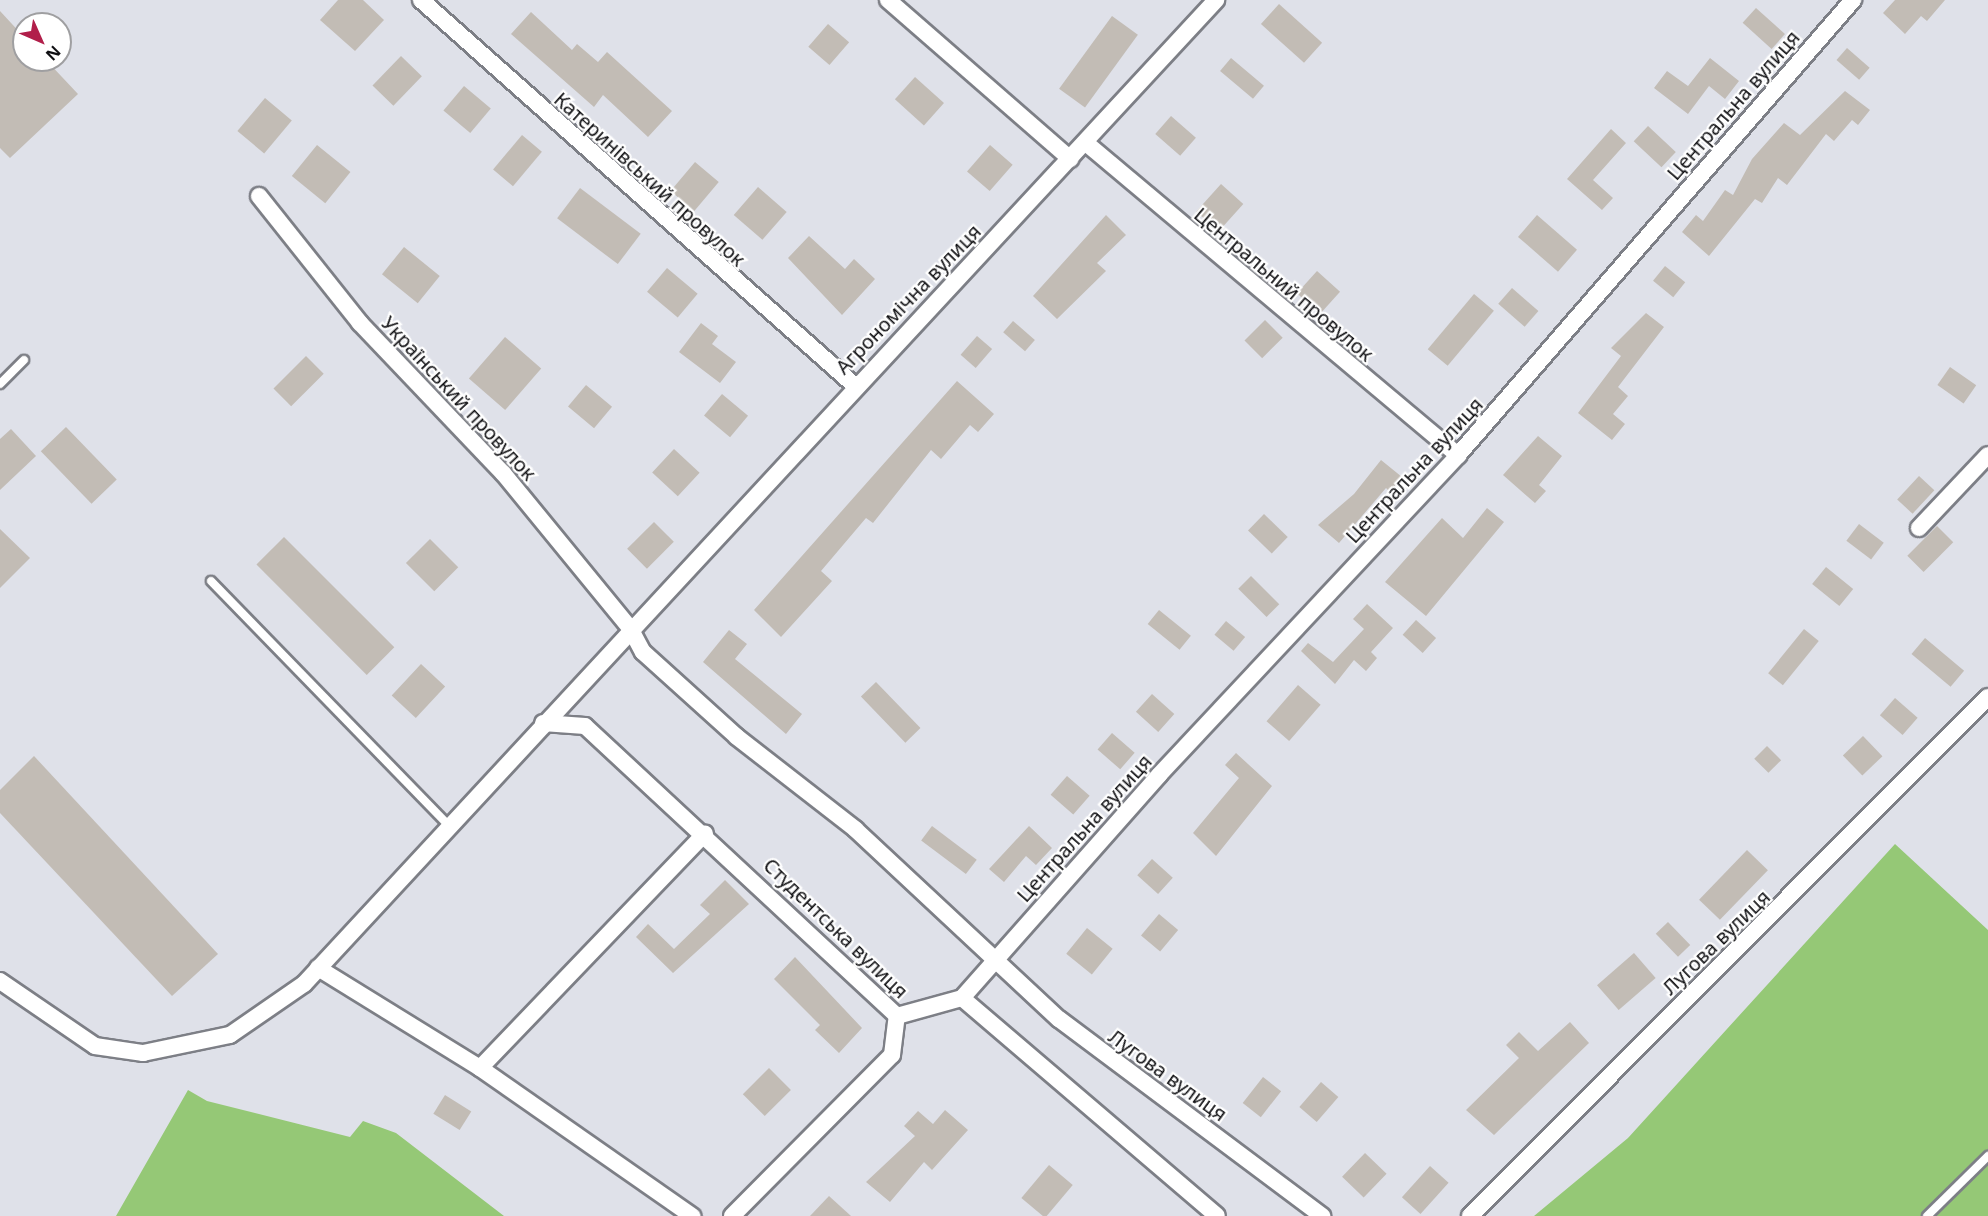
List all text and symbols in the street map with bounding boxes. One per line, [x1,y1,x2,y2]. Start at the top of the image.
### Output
north arrow [12,12,72,72]
street label: Центральна вулиця [1662,25,1804,185]
text: N [41,41,66,66]
street label: Катеринівський провулок [550,87,750,271]
street label: Центральний провулок [1190,202,1378,366]
street label: Агрономічна вулиця [830,219,986,379]
street label: Український провулок [377,311,541,485]
street label: Центральна вулиця [1340,392,1488,548]
street label: Центральна вулиця [1011,749,1157,907]
street label: Студентська вулиця [759,853,913,1003]
street label: Лугова вулиця [1657,885,1775,999]
street label: Лугова вулиця [1104,1024,1232,1126]

